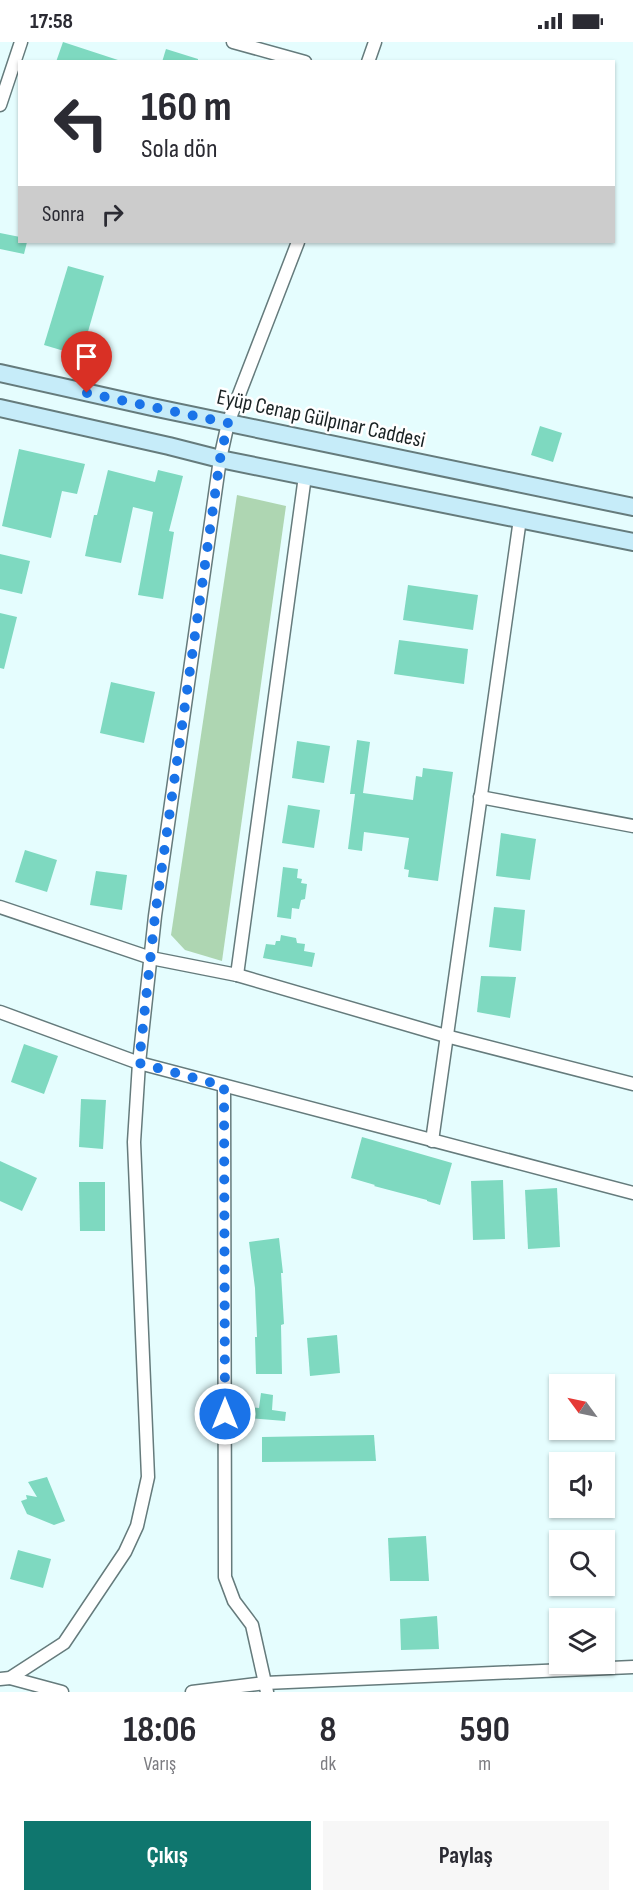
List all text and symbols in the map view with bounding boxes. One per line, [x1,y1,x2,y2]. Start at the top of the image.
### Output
text: 17:58 [30,8,73,35]
text: 160 m [141,82,232,133]
icon: left [42,84,120,162]
text: Sola dön [141,133,218,165]
icon: right [96,198,129,231]
text: Sonra [42,201,84,228]
pin [61,331,112,393]
icon: arrive [70,340,103,373]
street label: Eyüp Cenap Gülpınar Caddesi [214,384,428,454]
north arrow [549,1374,615,1440]
map controls [549,1374,615,1674]
position arrow [193,1382,257,1446]
button: sound [549,1452,615,1518]
button: search [549,1530,615,1596]
button: layers [549,1608,615,1674]
text: 18:06 [123,1709,196,1752]
text: 8 [320,1709,337,1752]
text: 590 [460,1709,510,1752]
text: Varış [143,1752,176,1776]
text: dk [320,1752,336,1776]
text: m [478,1752,491,1776]
button: Çıkış [24,1821,311,1890]
button: Paylaş [323,1821,609,1890]

